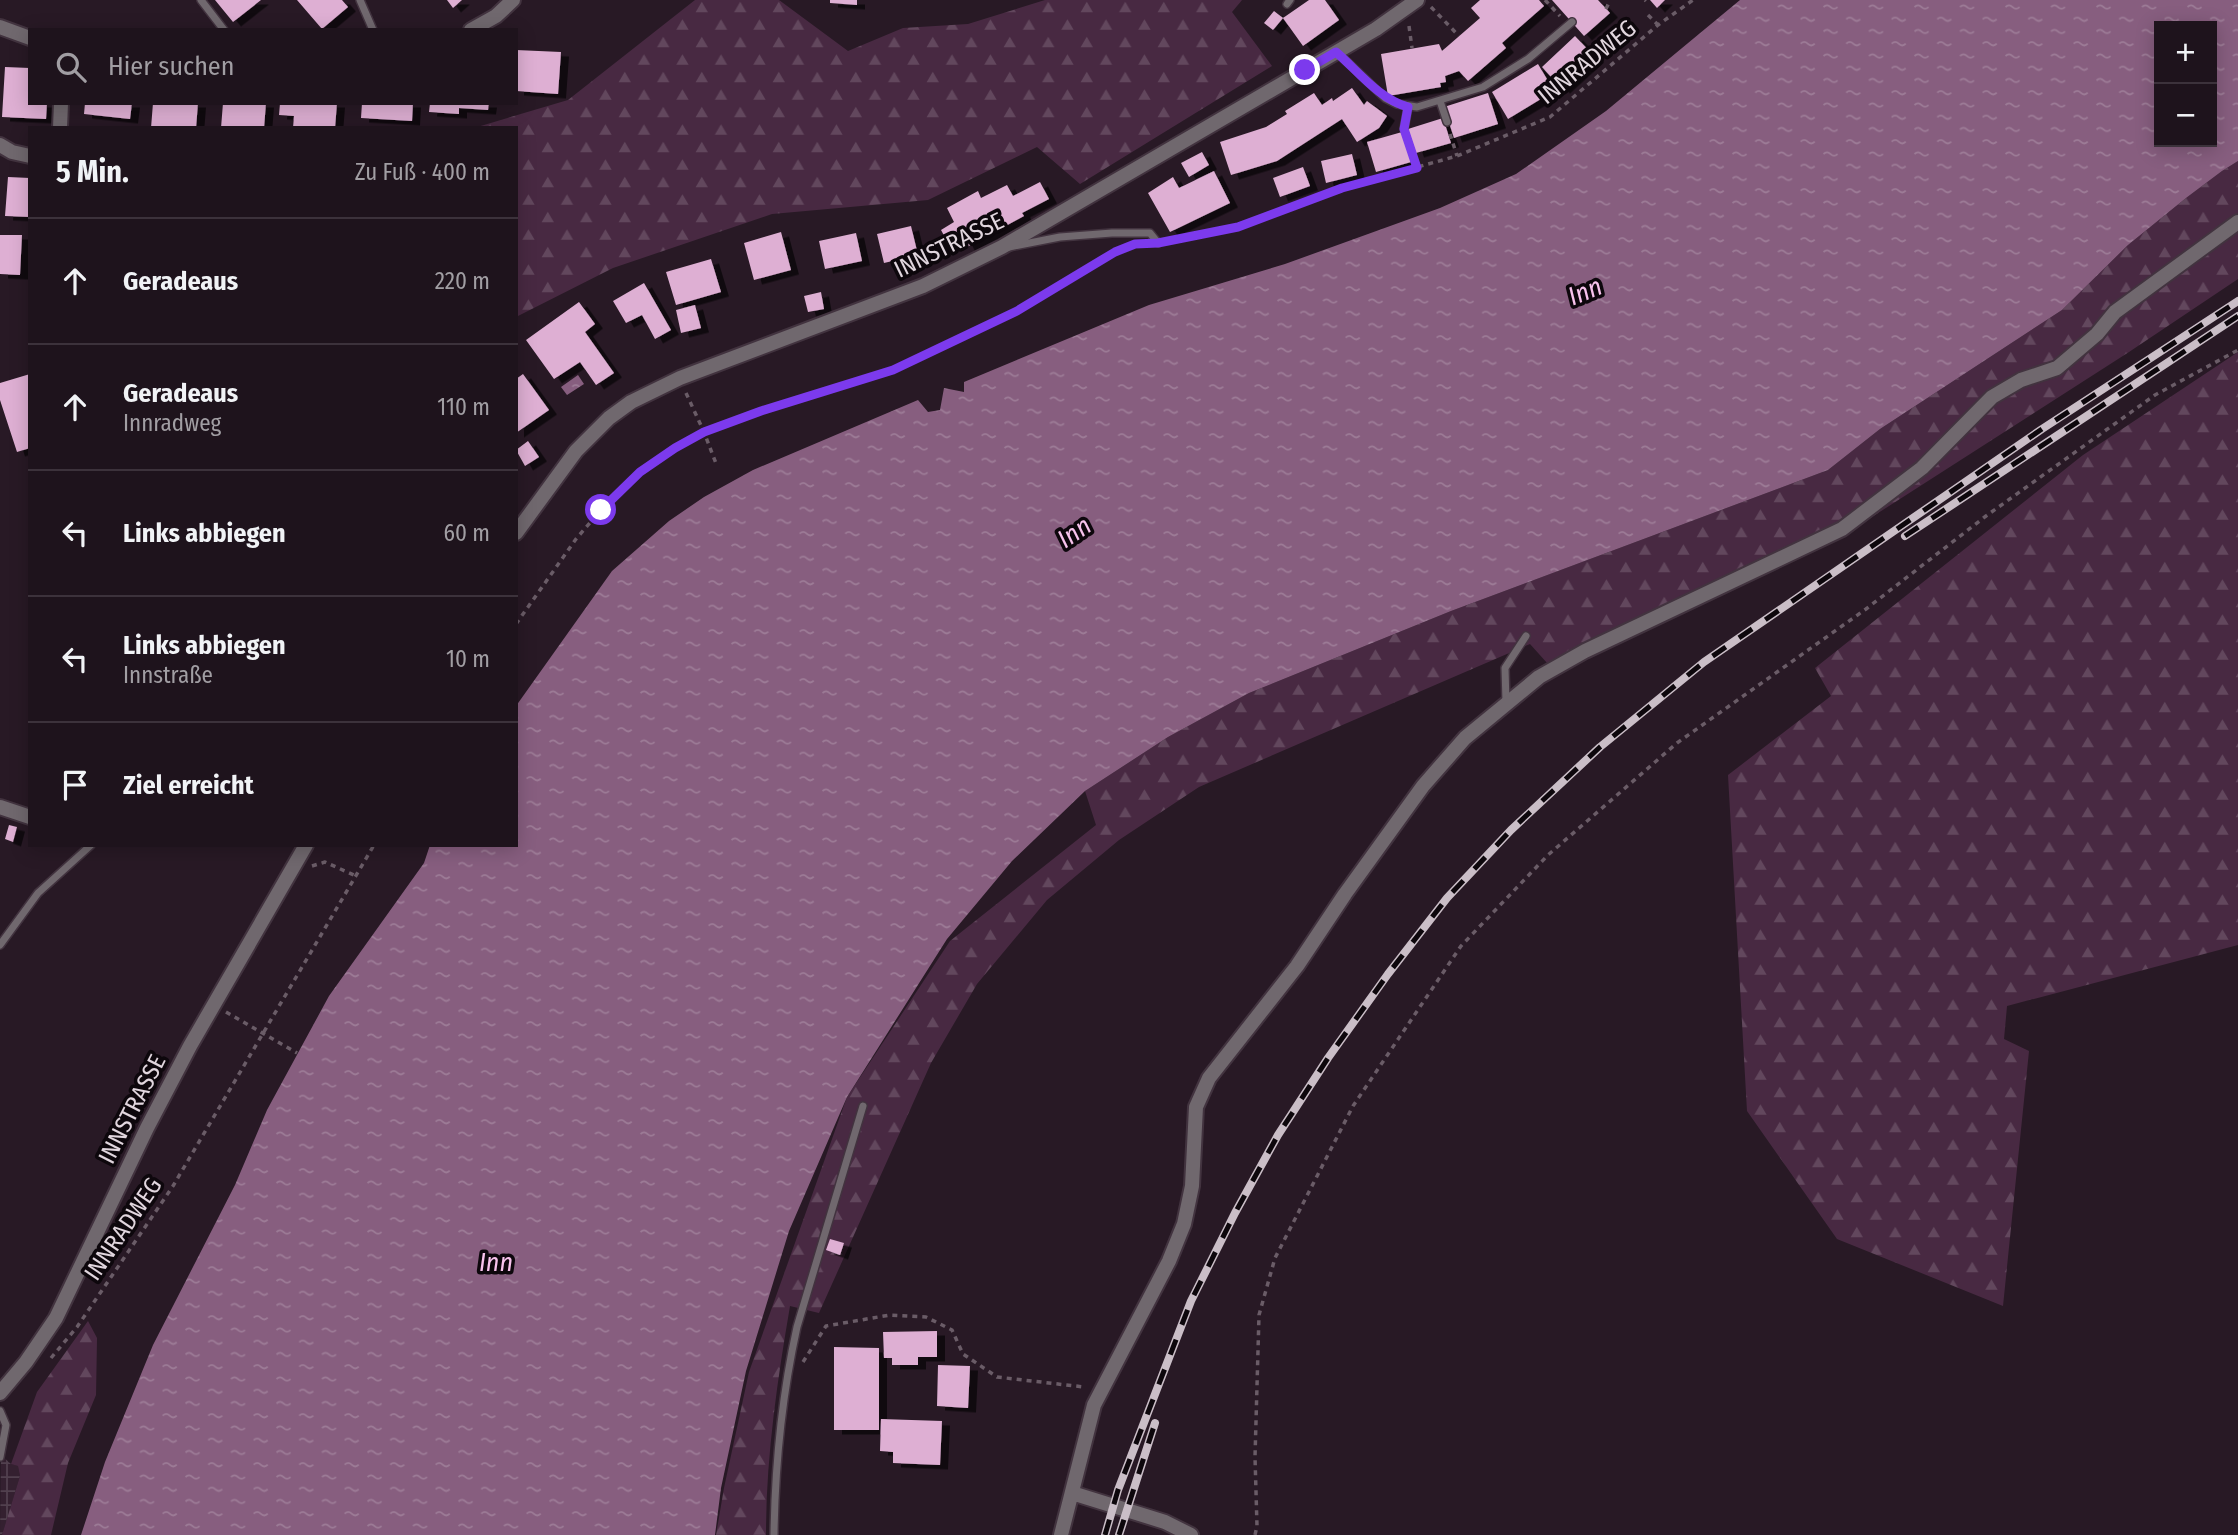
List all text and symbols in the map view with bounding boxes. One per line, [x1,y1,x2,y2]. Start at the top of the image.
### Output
street label: INNRADWEG [1532,14,1642,110]
map controls [2154,21,2217,147]
button: + [2154,21,2217,84]
search box [28,28,518,105]
icon: search [52,48,90,86]
text: Hier suchen [108,51,234,82]
route end [1289,54,1320,85]
button: − [2154,84,2217,147]
text: 5 Min. [56,154,129,190]
text: Zu Fuß · 400 m [355,158,490,186]
street label: INNSTRASSE [890,206,1008,284]
icon: ahead [56,262,94,300]
text: Geradeaus [123,266,238,297]
text: 220 m [435,267,490,295]
water label: Inn [1564,271,1607,312]
text: Geradeaus [123,378,238,409]
icon: ahead [56,388,94,426]
text: 110 m [437,393,490,421]
text: Innradweg [123,409,221,437]
route start [585,494,616,525]
water label: Inn [1052,510,1097,555]
icon: left [56,514,94,552]
text: Links abbiegen [123,518,286,549]
text: 60 m [444,519,490,547]
text: Links abbiegen [123,630,286,661]
icon: left [56,640,94,678]
text: 10 m [446,645,490,673]
text: Innstraße [123,661,213,689]
icon: arrive [56,766,94,804]
text: Ziel erreicht [123,770,254,801]
street label: INNSTRASSE [93,1050,171,1168]
street label: INNRADWEG [78,1172,168,1286]
water label: Inn [479,1247,513,1278]

